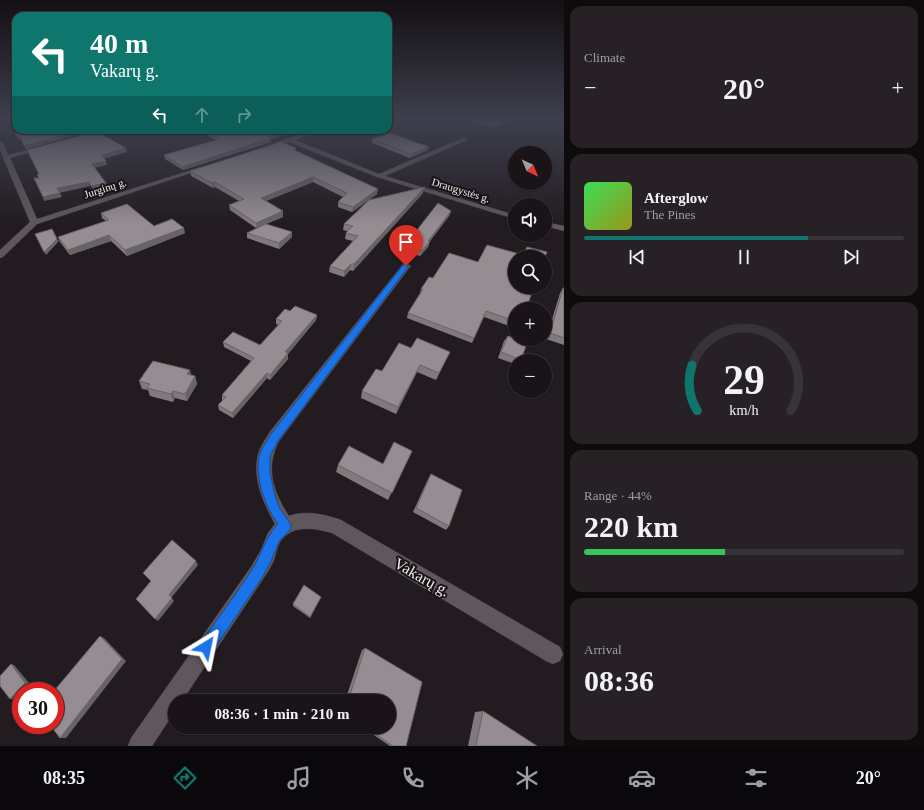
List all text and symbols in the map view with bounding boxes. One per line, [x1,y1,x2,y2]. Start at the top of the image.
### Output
icon: left [24,28,76,80]
text: 40 m [90,28,148,59]
text: Climate [584,50,625,65]
text: Vakarų g. [90,61,159,81]
text: 20° [723,72,765,105]
text: − [584,75,596,100]
text: + [892,75,904,100]
icon: left [149,104,171,126]
icon: ahead [191,104,213,126]
icon: right [233,104,255,126]
north arrow [508,146,552,190]
map controls [508,146,552,398]
street label: Jurginų g. [82,175,128,200]
street label: Draugystės g. [430,175,492,205]
text: Afterglow [644,190,708,206]
button: sound [508,198,552,242]
text: The Pines [644,207,696,222]
pin [389,225,423,266]
icon: arrive [395,231,417,253]
icon: previous [626,246,648,268]
icon: pause [733,246,755,268]
icon: next [840,246,862,268]
button: search [508,250,552,294]
button: + [508,302,552,346]
button: − [508,354,552,398]
text: 29 [723,357,765,403]
text: km/h [729,402,759,418]
text: Range · 44% [584,488,652,503]
text: 220 km [584,510,678,543]
street label: Vakarų g. [391,554,453,601]
position arrow [185,626,227,668]
text: Arrival [584,642,622,657]
text: 08:36 [584,664,654,697]
speed limit sign: 30 [12,682,64,734]
text: 08:36 · 1 min · 210 m [215,706,350,722]
icon: directions [171,764,199,792]
icon: music [285,764,313,792]
icon: phone [399,764,427,792]
icon: climate [513,764,541,792]
icon: car [628,764,656,792]
icon: filters [742,764,770,792]
text: 08:35 [43,768,85,788]
text: 20° [856,768,881,788]

